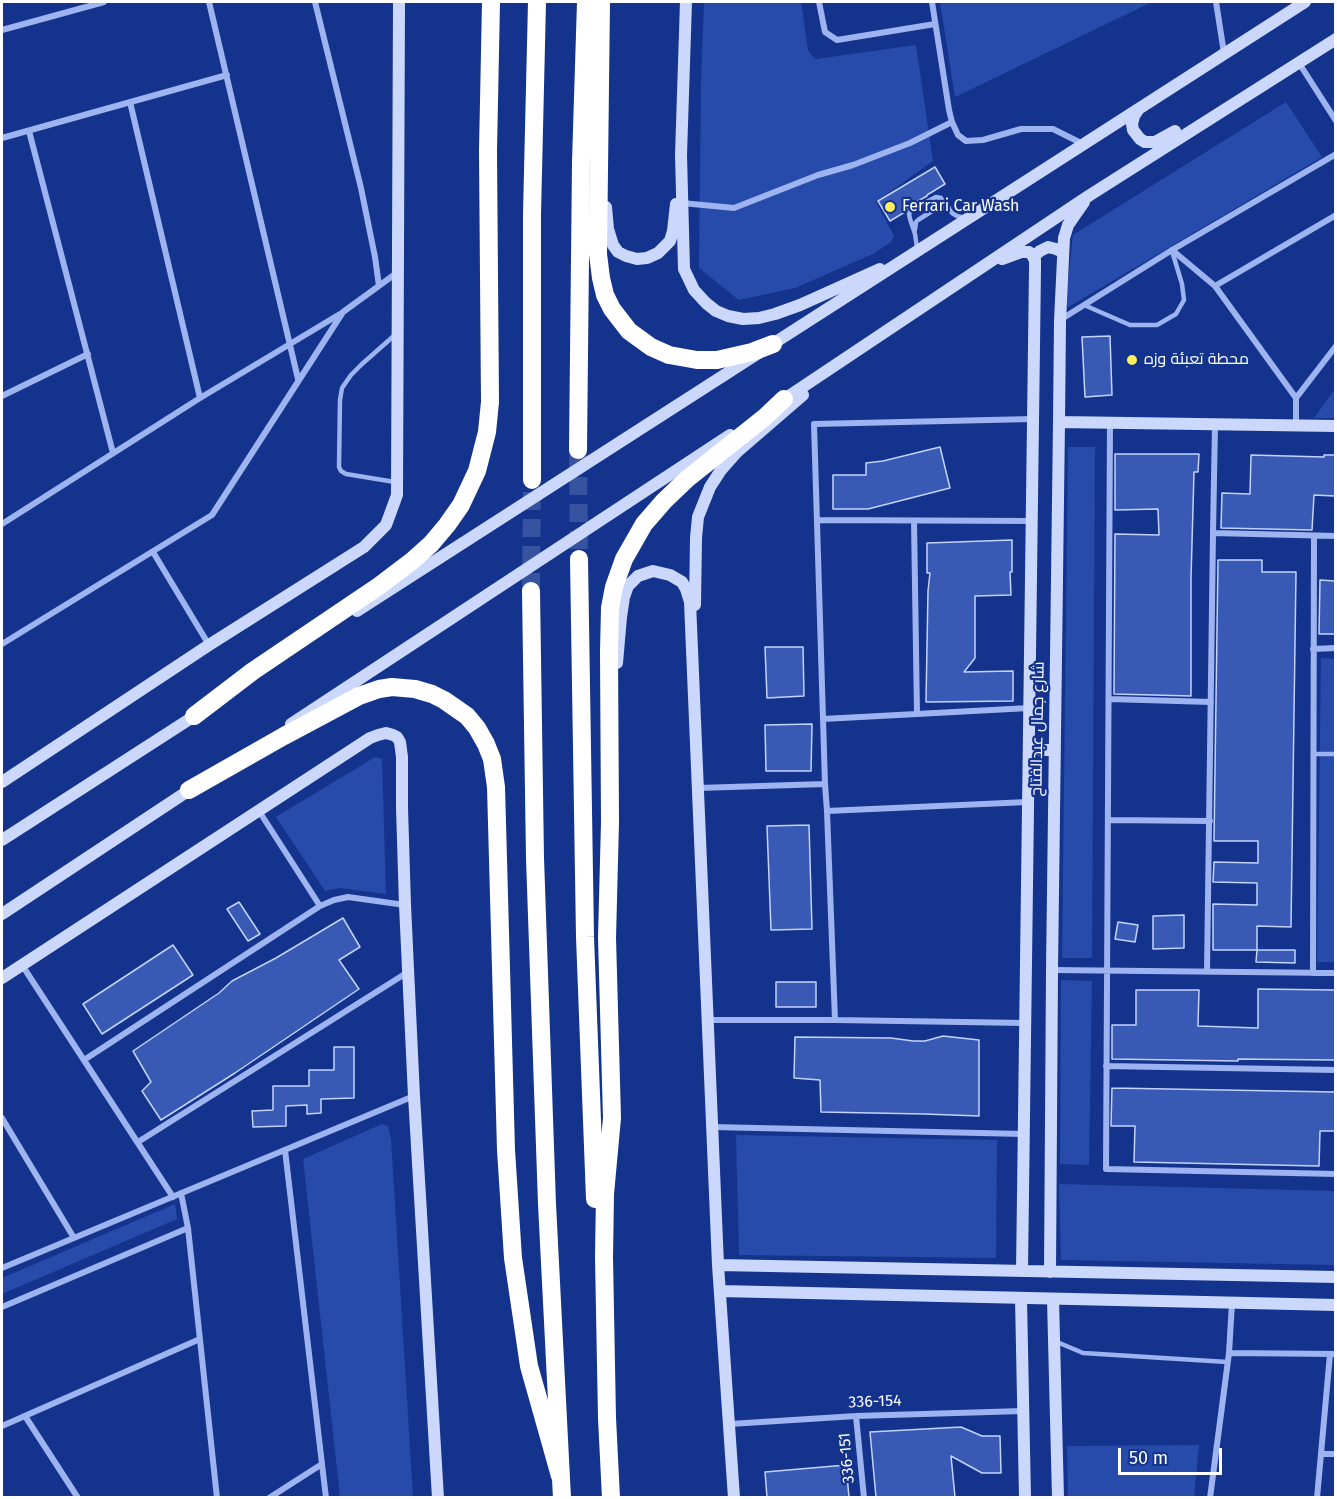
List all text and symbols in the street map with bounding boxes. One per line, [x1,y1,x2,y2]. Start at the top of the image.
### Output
place label: Ferrari Car Wash [902,197,1019,217]
marker: Ferrari Car Wash [883,200,897,214]
place label: محطة تعبئة وزه [1144,350,1249,370]
marker: محطة تعبئة وزه [1125,353,1139,367]
street label: شارع جمال عبدالفتاح [1027,661,1049,797]
street label: 336-154 [848,1391,902,1413]
street label: 336-151 [835,1432,859,1484]
scale bar [1121,1436,1224,1474]
text: 50 m [1129,1447,1168,1469]

